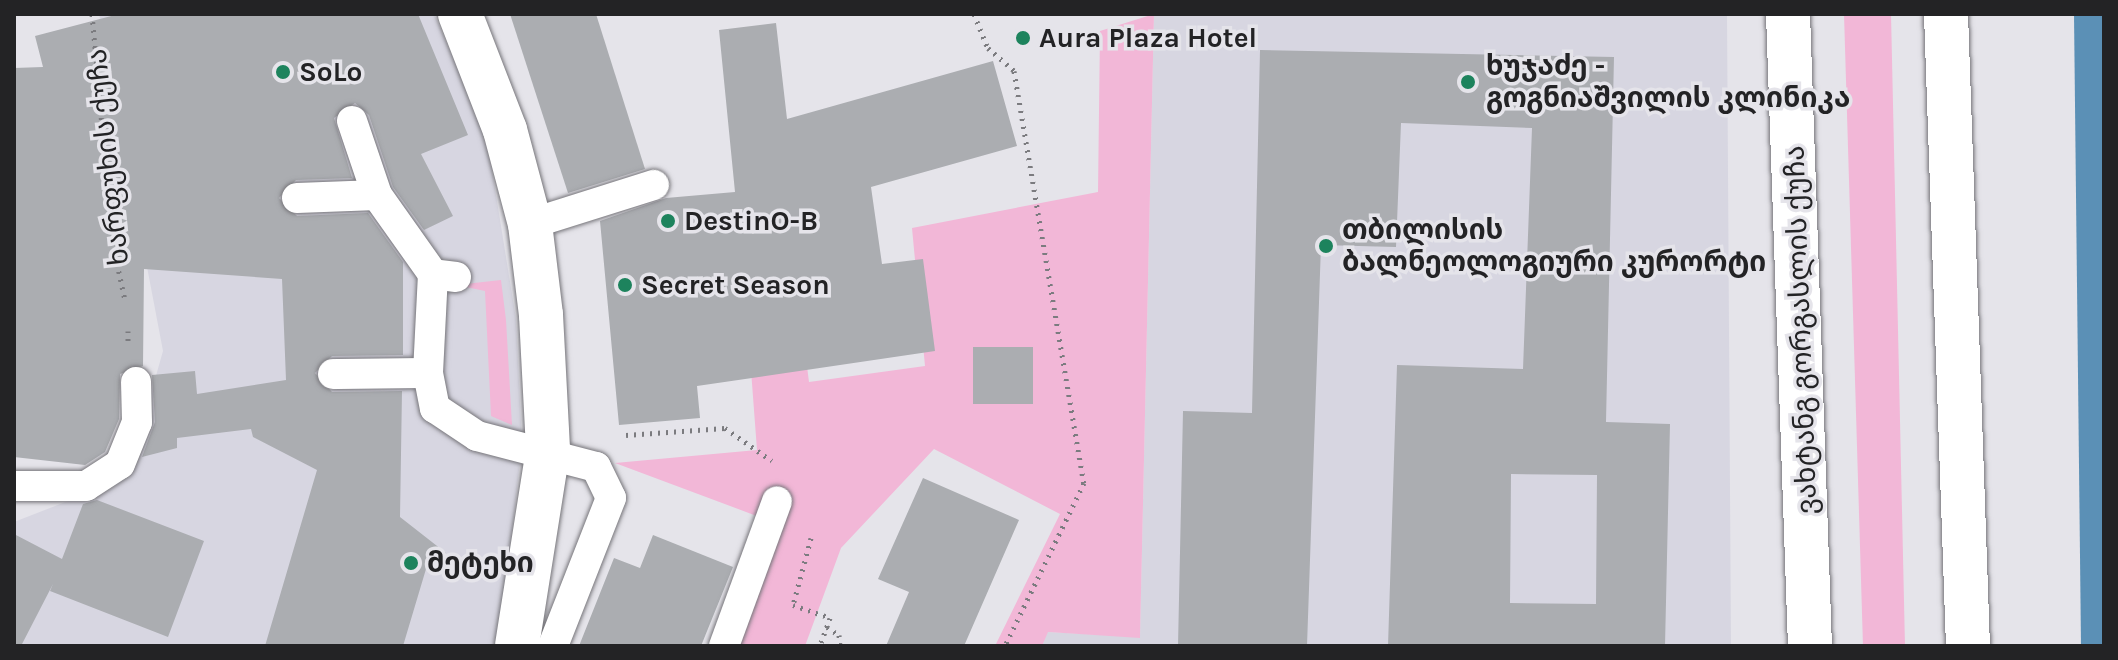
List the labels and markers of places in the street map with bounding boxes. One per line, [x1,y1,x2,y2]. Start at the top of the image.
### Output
place label: Aura Plaza Hotel [1039,21,1257,55]
marker: Aura Plaza Hotel [1014,29,1032,47]
place label: ხუჯაძე - გოგნიაშვილის კლინიკა [1486,49,1850,115]
place label: SoLo [299,55,362,89]
marker: SoLo [274,63,292,81]
marker: ხუჯაძე - გოგნიაშვილის კლინიკა [1457,71,1479,93]
place label: DestinO-B [684,204,818,238]
marker: DestinO-B [659,212,677,230]
place label: თბილისის ბალნეოლოგიური კურორტი [1342,213,1766,279]
marker: თბილისის ბალნეოლოგიური კურორტი [1317,237,1335,255]
place label: Secret Season [641,268,830,302]
marker: Secret Season [616,276,634,294]
place label: მეტეხი [427,546,534,580]
marker: მეტეხი [402,554,420,572]

